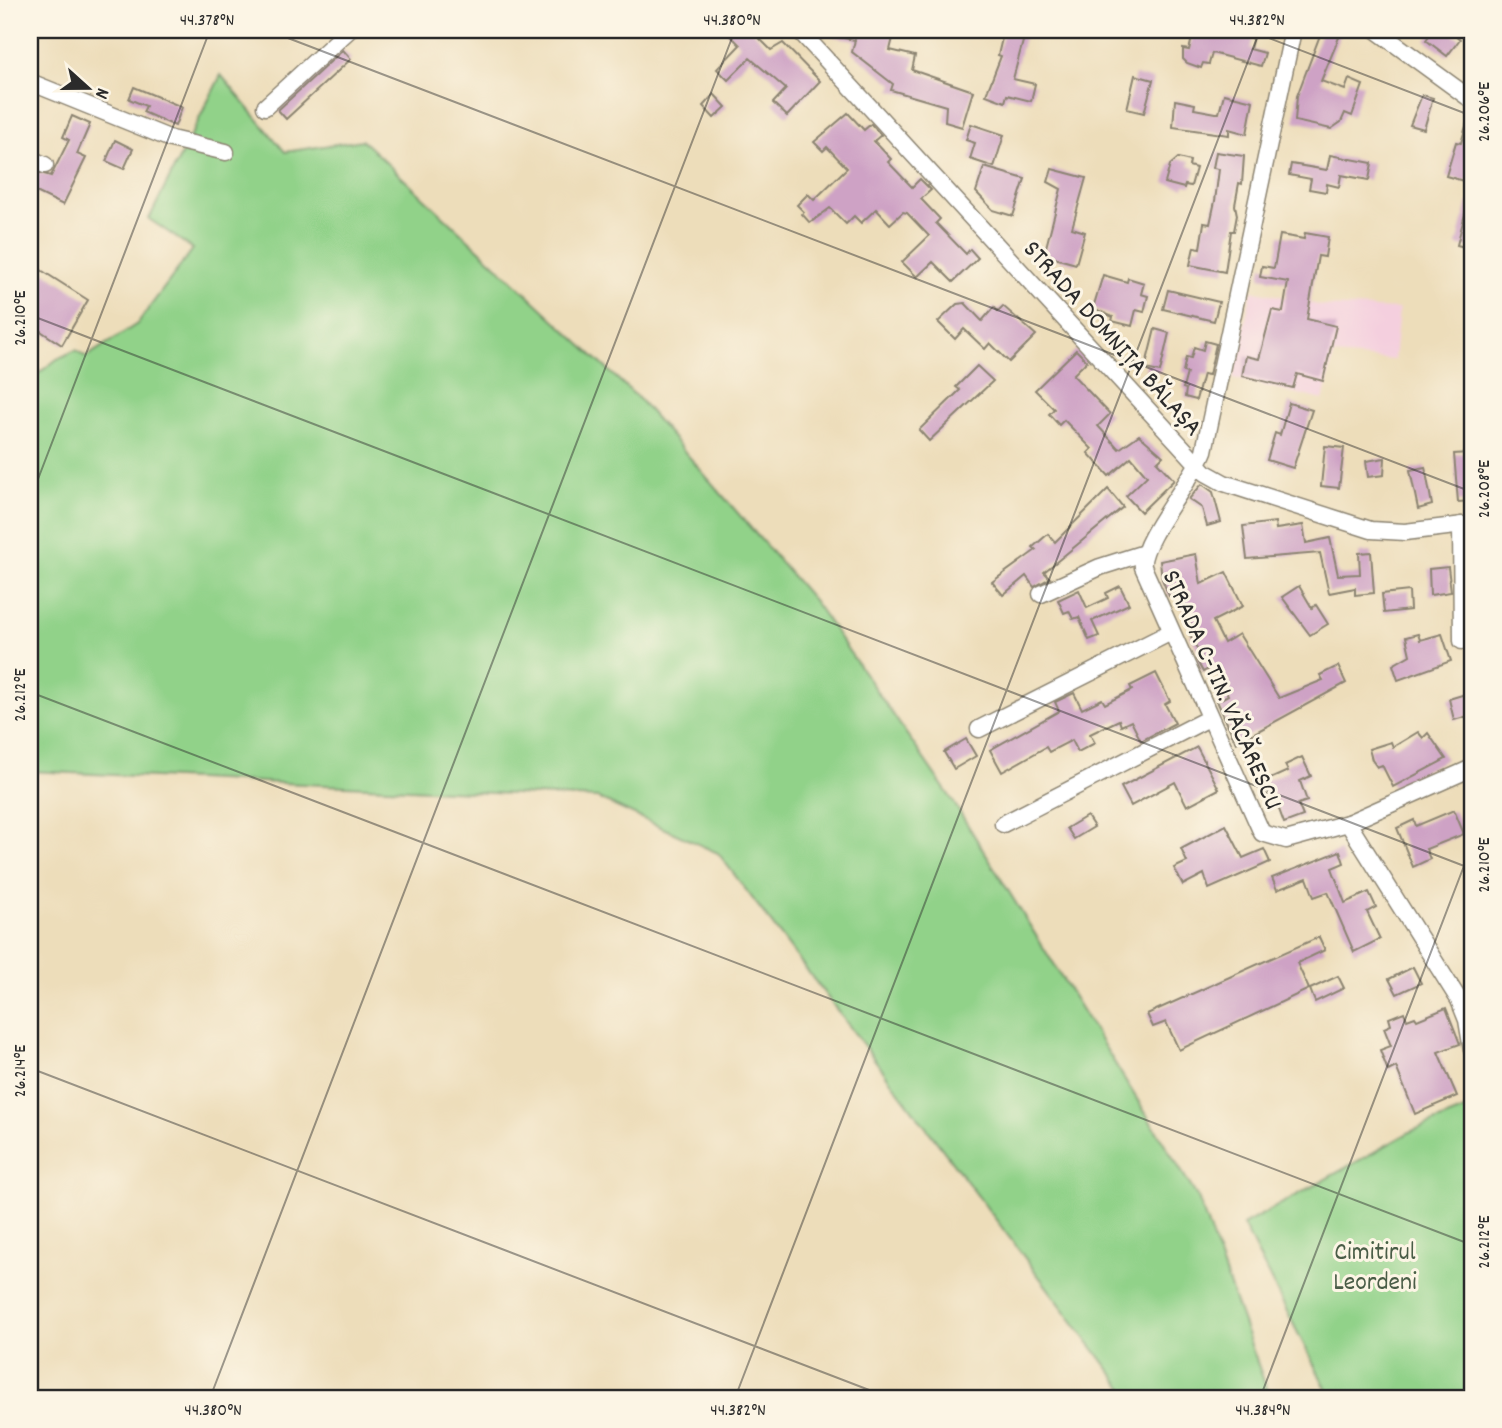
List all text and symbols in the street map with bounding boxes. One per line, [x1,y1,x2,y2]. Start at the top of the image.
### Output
text: 44.378°N [180,9,234,34]
text: 44.380°N [703,9,761,34]
text: 44.382°N [1229,9,1285,34]
north arrow [52,52,122,122]
text: 26.206°E [1473,82,1498,142]
text: N [86,84,115,102]
street label: STRADA DOMNIȚA BĂLAȘA [1013,233,1210,446]
text: 26.210°E [9,290,34,346]
text: 26.208°E [1473,460,1498,518]
street label: STRADA C-TIN. VĂCĂRESCU [1151,565,1290,816]
text: 26.212°E [9,668,34,722]
text: 26.210°E [1473,837,1498,893]
text: 26.214°E [9,1045,34,1097]
text: 26.212°E [1473,1215,1498,1269]
park label: Cimitirul Leordeni [1333,1235,1417,1302]
text: 44.380°N [184,1399,242,1424]
text: 44.382°N [710,1399,766,1424]
text: 44.384°N [1235,1399,1291,1424]

